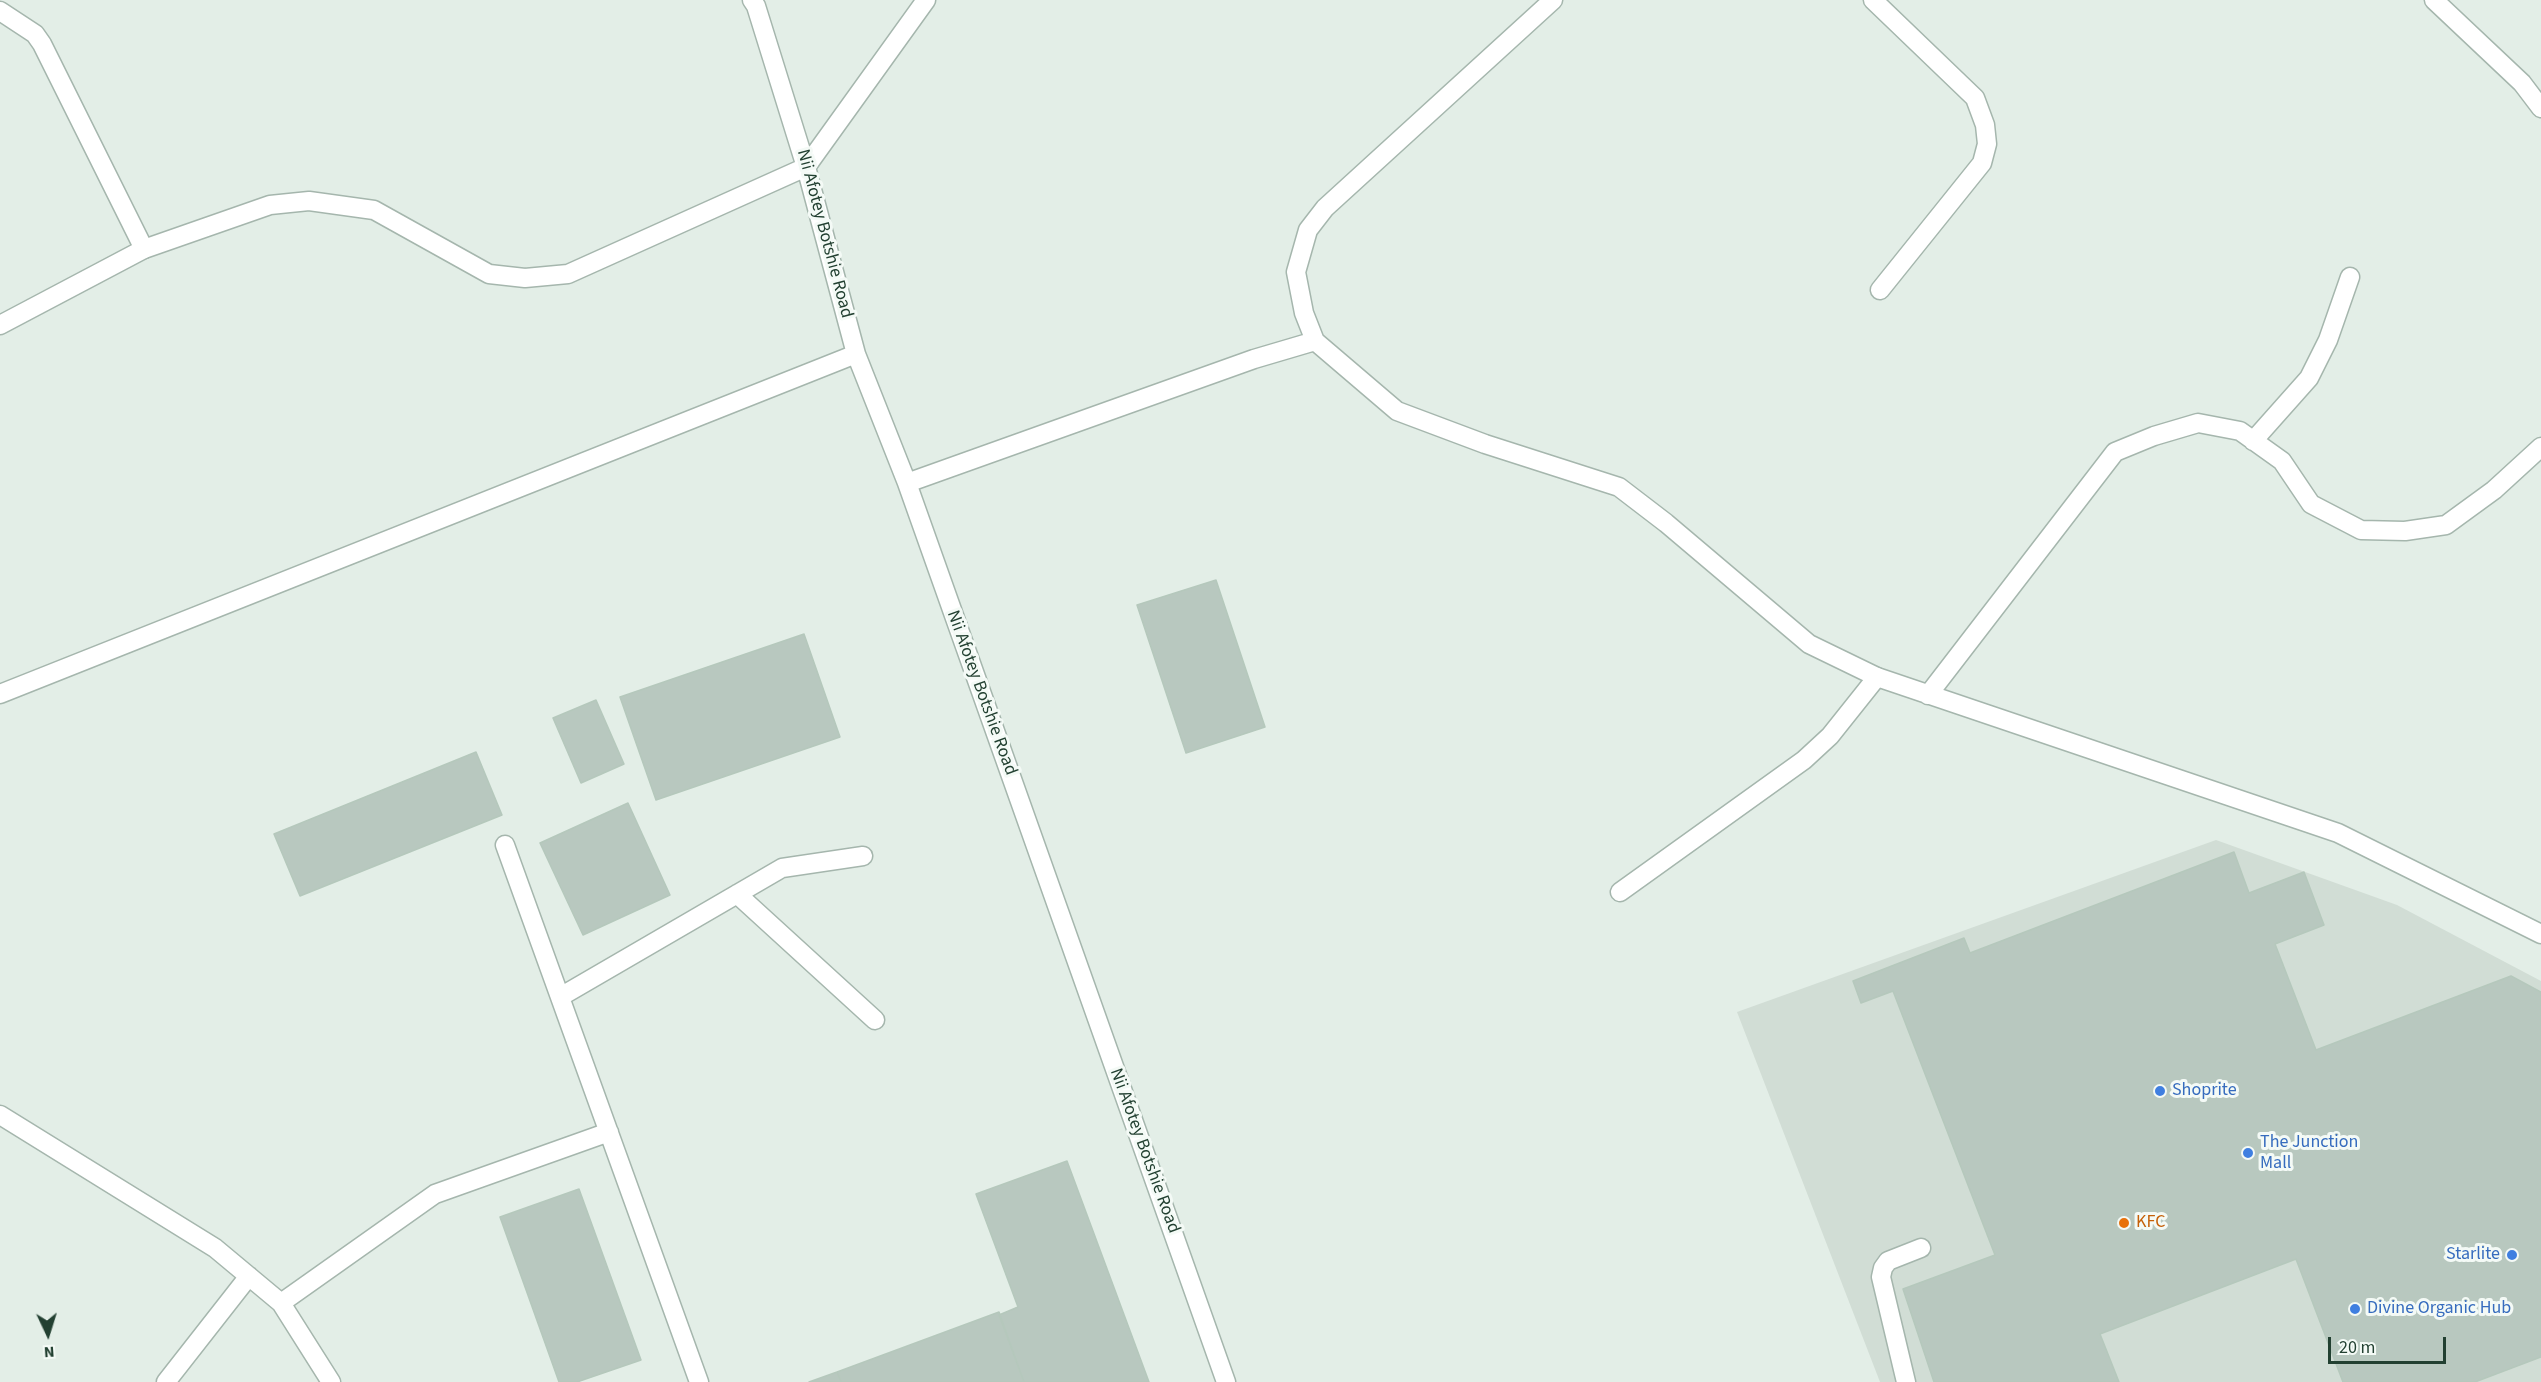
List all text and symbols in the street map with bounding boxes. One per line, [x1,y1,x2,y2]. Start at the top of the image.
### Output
street label: Nii Afotey Botshie Road [791,147,857,321]
street label: Nii Afotey Botshie Road [941,608,1021,778]
street label: Nii Afotey Botshie Road [1104,1066,1184,1236]
place label: Shoprite [2172,1080,2237,1102]
marker: Shoprite [2153,1084,2167,1098]
place label: The Junction Mall [2260,1132,2358,1174]
marker: The Junction Mall [2241,1146,2255,1160]
place label: KFC [2136,1212,2165,1234]
marker: KFC [2117,1216,2131,1230]
place label: Starlite [2446,1244,2500,1266]
marker: Starlite [2505,1248,2519,1262]
place label: Divine Organic Hub [2367,1298,2511,1320]
marker: Divine Organic Hub [2348,1302,2362,1316]
north arrow [18,1304,78,1364]
scale bar [2331,1325,2450,1363]
text: 20 m [2339,1335,2375,1360]
text: N [43,1341,55,1363]

